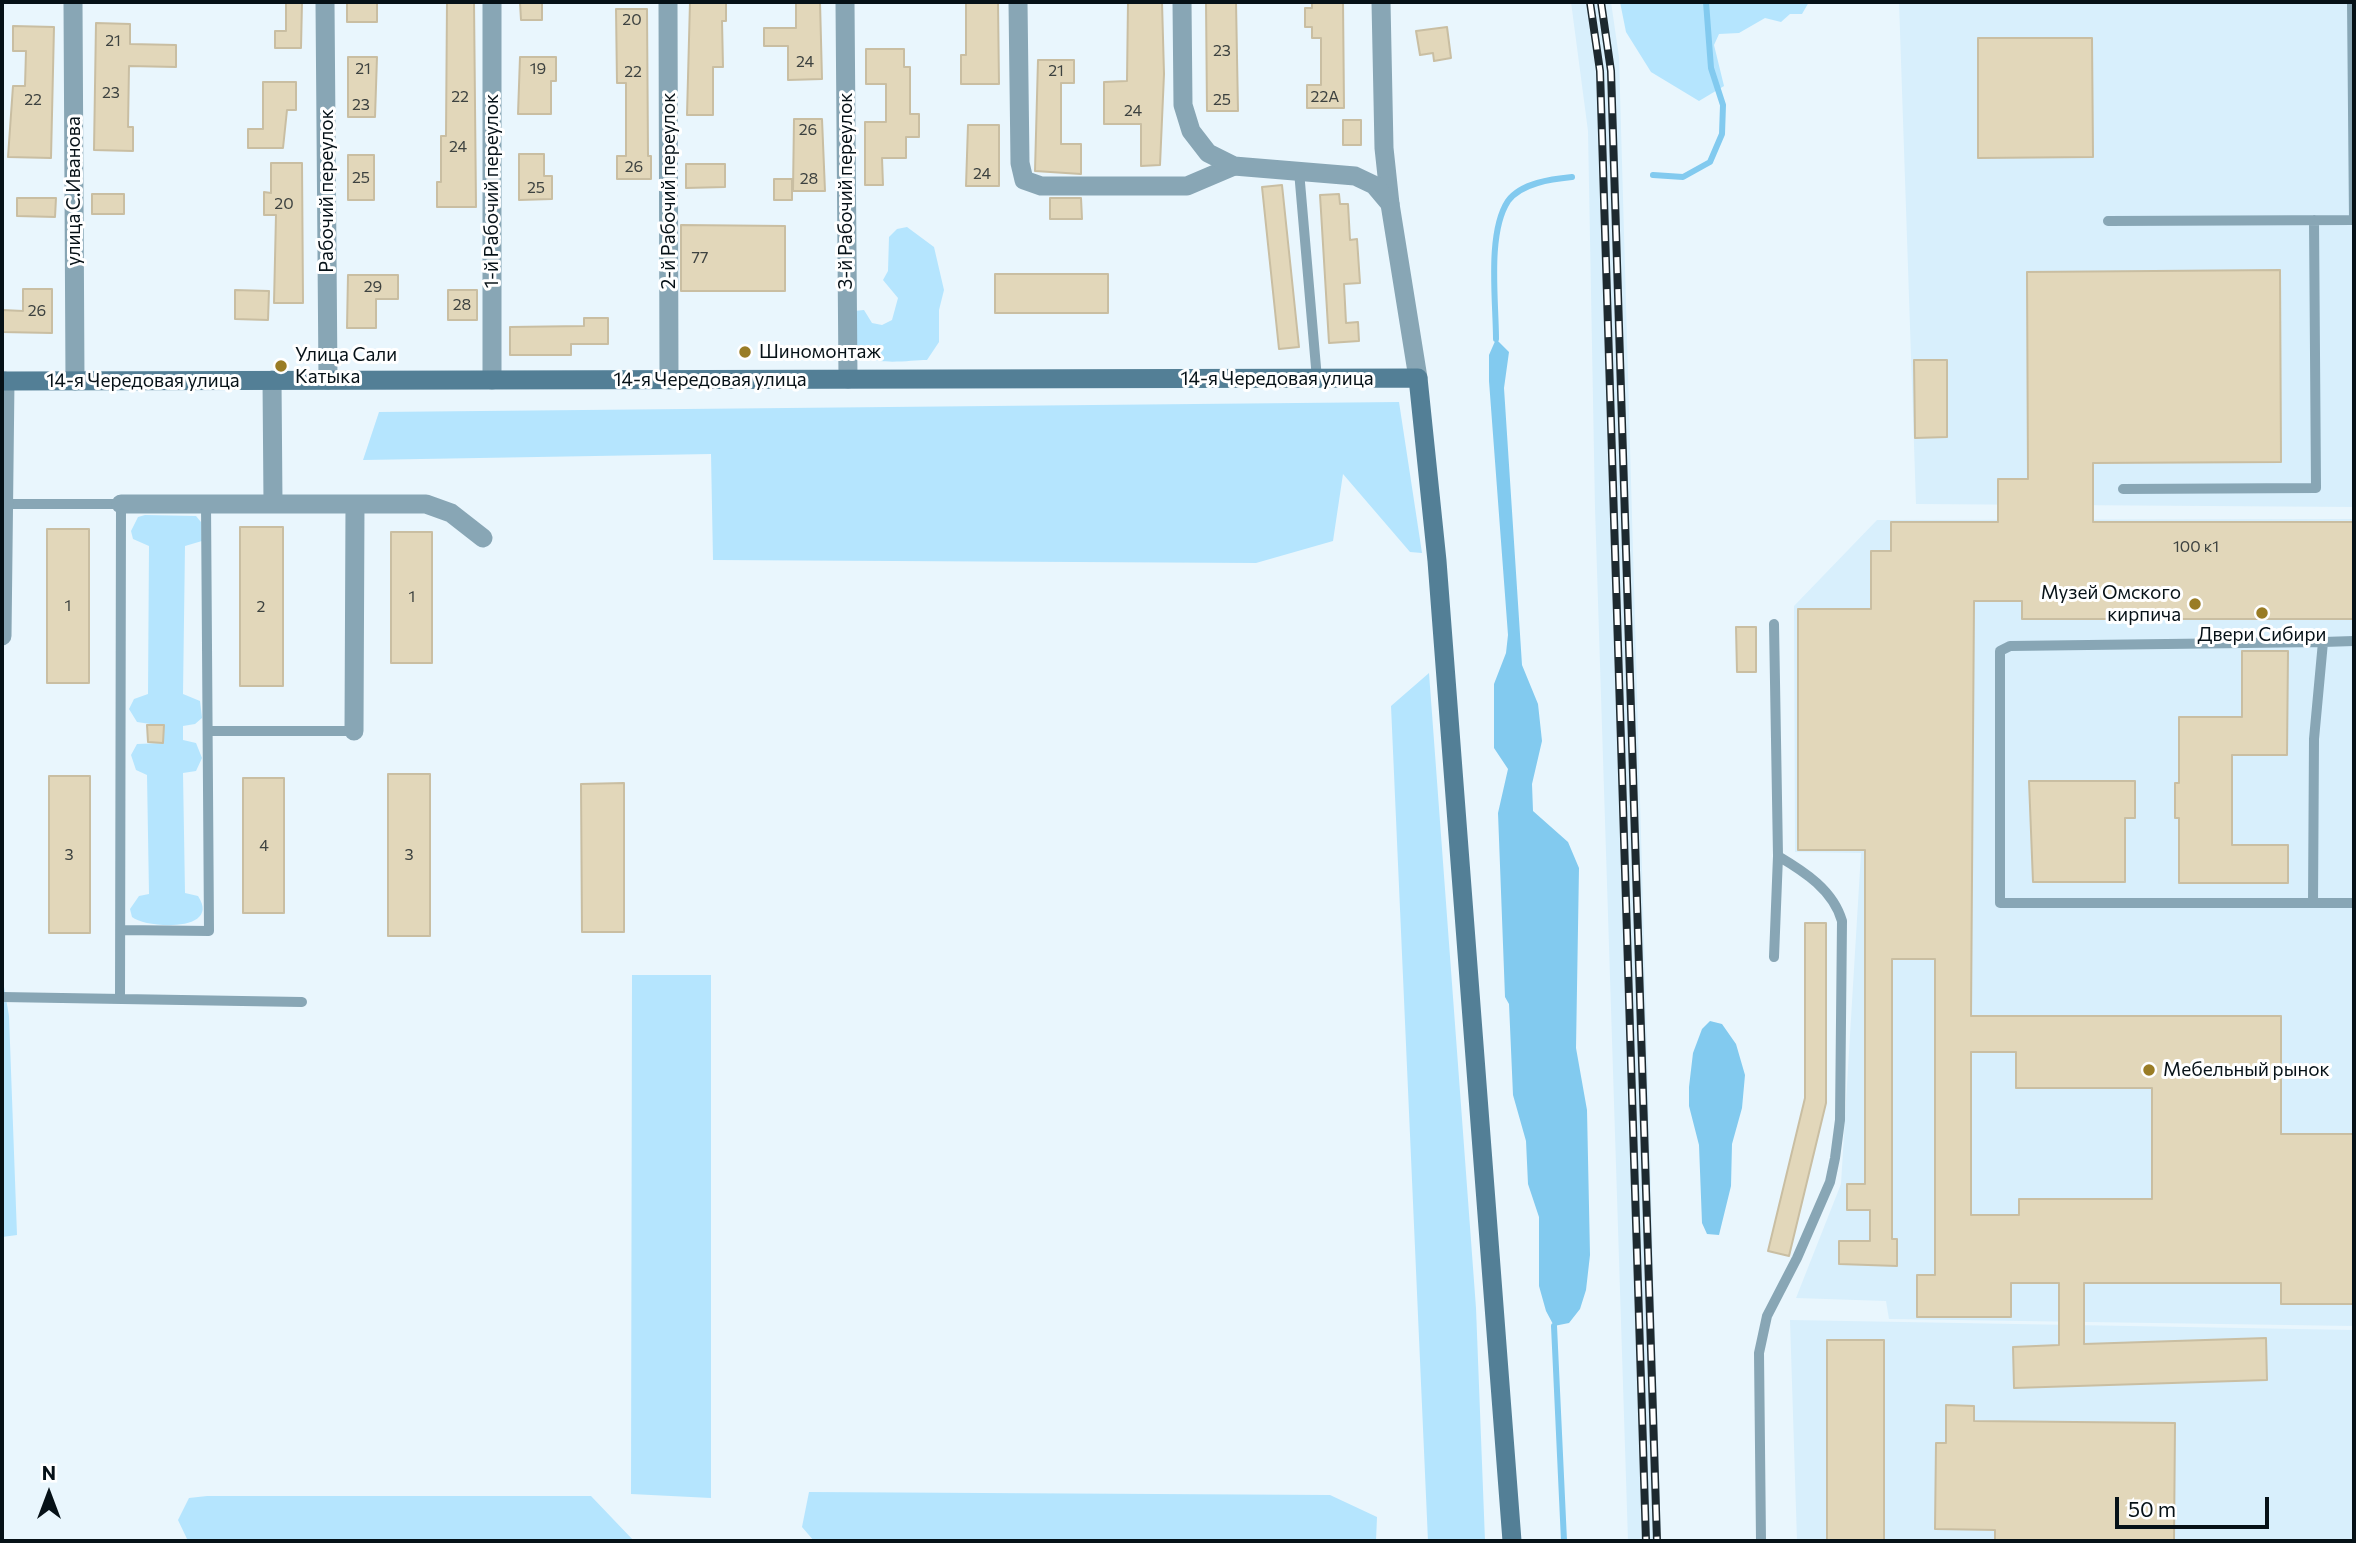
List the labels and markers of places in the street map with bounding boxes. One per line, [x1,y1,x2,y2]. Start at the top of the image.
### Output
place label: Шиномонтаж [759,341,881,363]
place label: Улица Сали Катыка [295,344,397,388]
marker: Шиномонтаж [737,344,753,360]
marker: Улица Сали Катыка [273,358,289,374]
place label: Музей Омского кирпича [2041,582,2181,626]
marker: Музей Омского кирпича [2187,596,2203,612]
marker: Двери Сибири [2254,605,2270,621]
place label: Двери Сибири [2198,624,2326,646]
place label: Мебельный рынок [2163,1059,2330,1081]
marker: Мебельный рынок [2141,1062,2157,1078]

